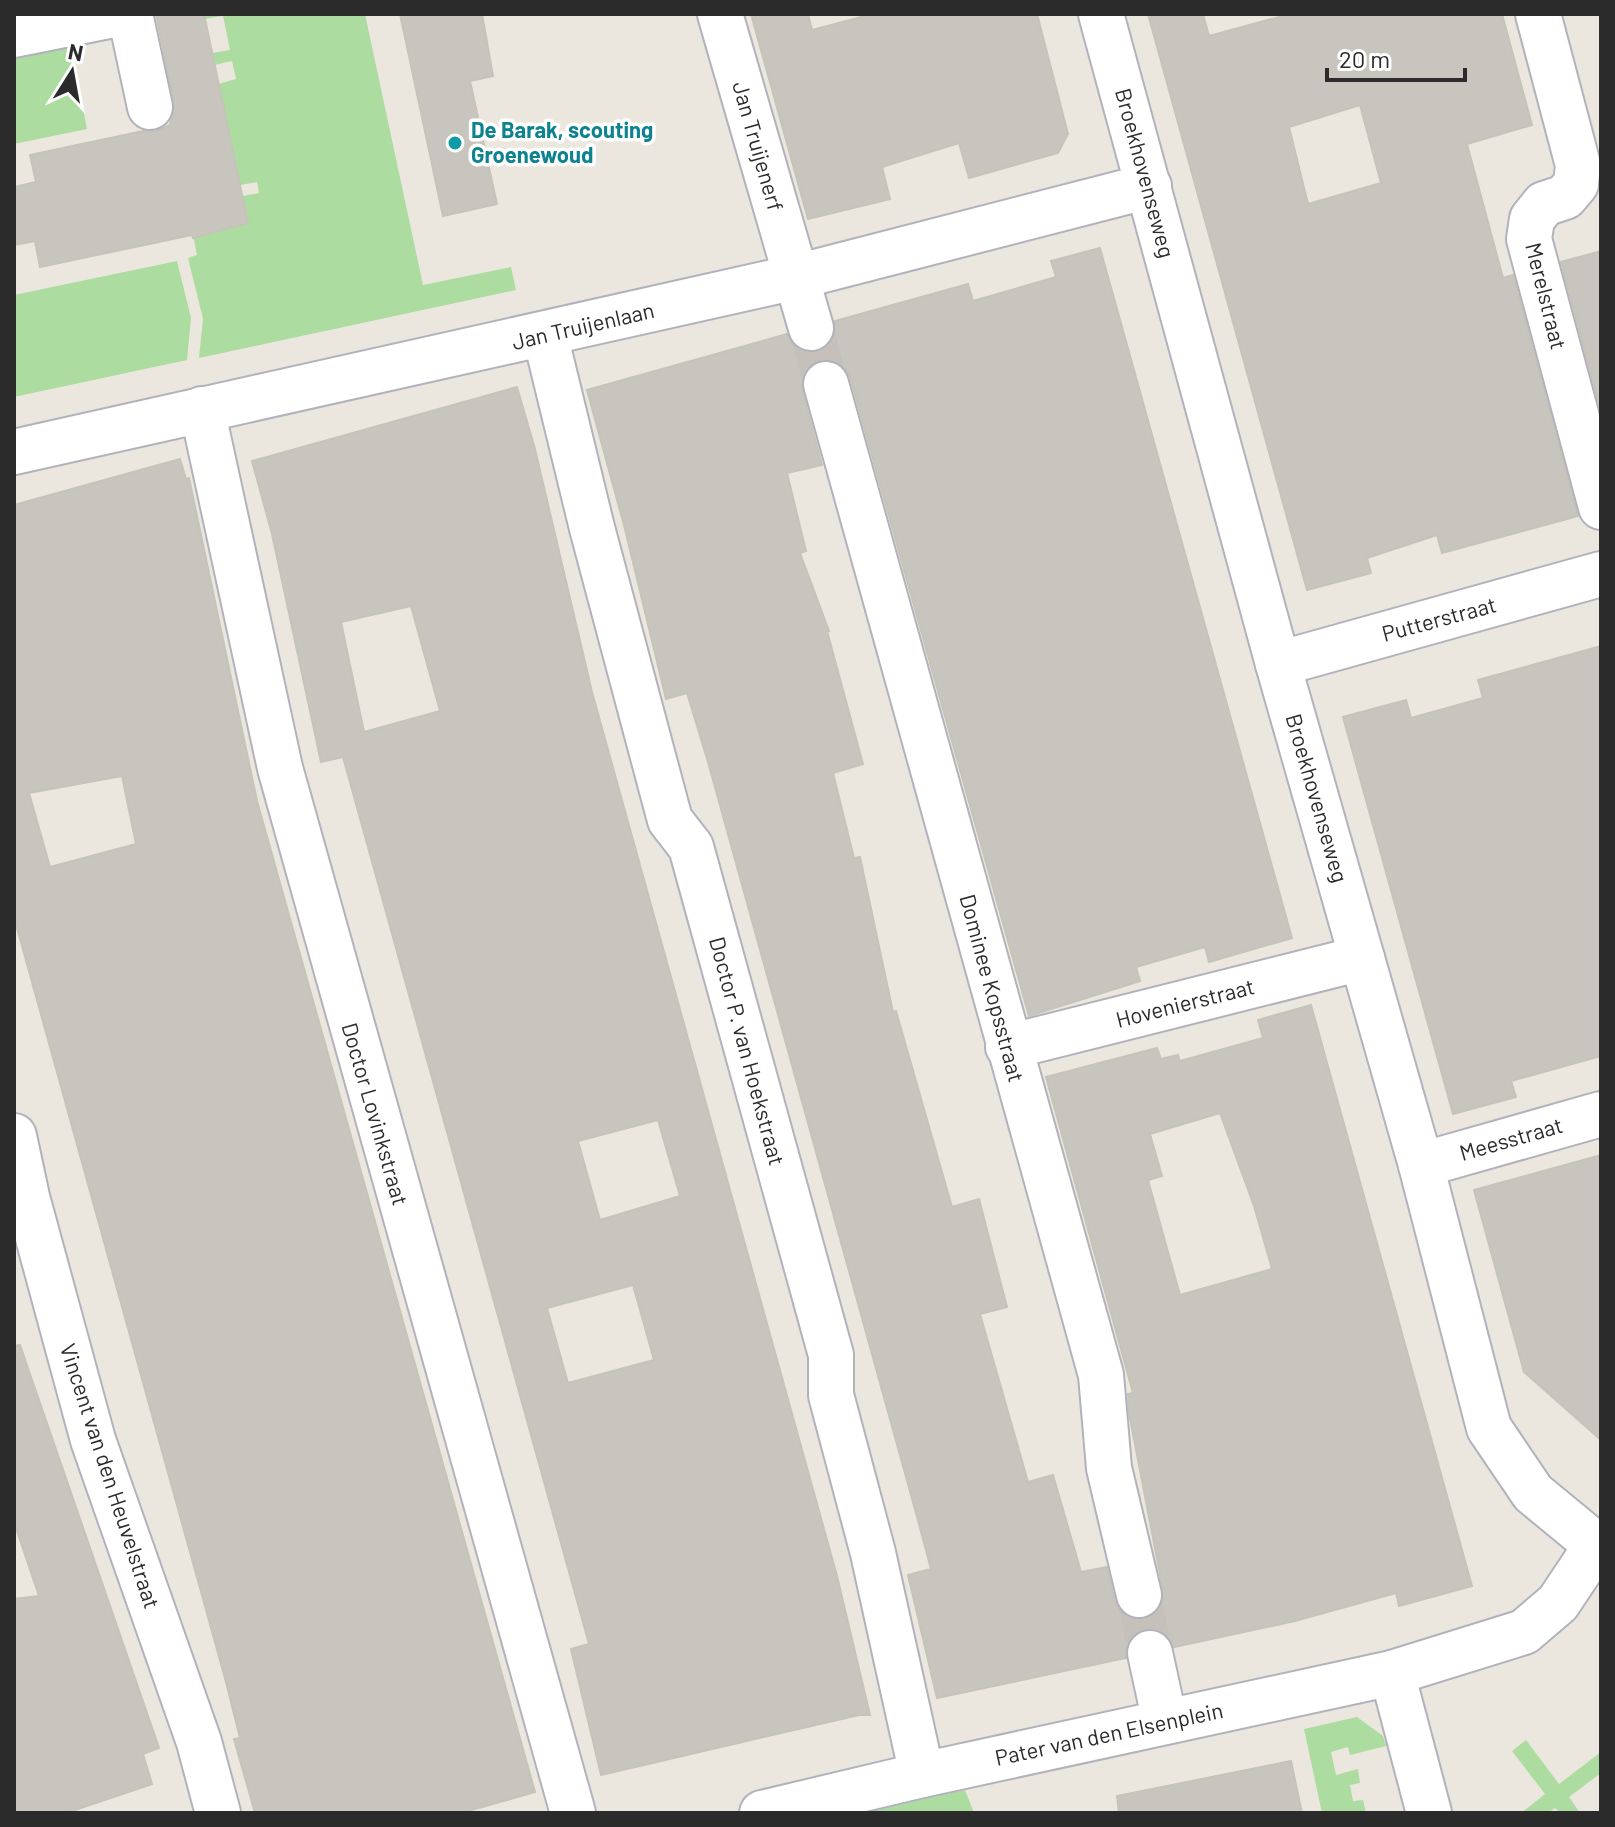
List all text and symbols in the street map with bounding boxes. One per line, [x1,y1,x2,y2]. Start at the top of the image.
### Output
north arrow [32,32,112,112]
scale bar [1327,32,1465,82]
text: N [66,37,86,66]
text: 20 m [1339,44,1390,73]
street label: Jan Truijenerf [728,78,790,214]
street label: Broekhovenseweg [1111,85,1181,260]
place label: De Barak, scouting Groenewoud [471,116,653,167]
marker: De Barak, scouting Groenewoud [446,134,464,152]
street label: Merelstraat [1521,240,1573,352]
street label: Jan Truijenlaan [509,296,657,354]
street label: Putterstraat [1379,590,1499,646]
street label: Broekhovenseweg [1281,710,1354,885]
street label: Dominee Kopsstraat [955,891,1031,1085]
street label: Doctor P. van Hoekstraat [705,934,791,1168]
street label: Hovenierstraat [1113,972,1257,1032]
street label: Doctor Lovinkstraat [337,1019,414,1208]
street label: Meesstraat [1456,1111,1565,1165]
street label: Vincent van den Heuvelstraat [56,1340,166,1611]
street label: Pater van den Elsenplein [992,1696,1225,1770]

